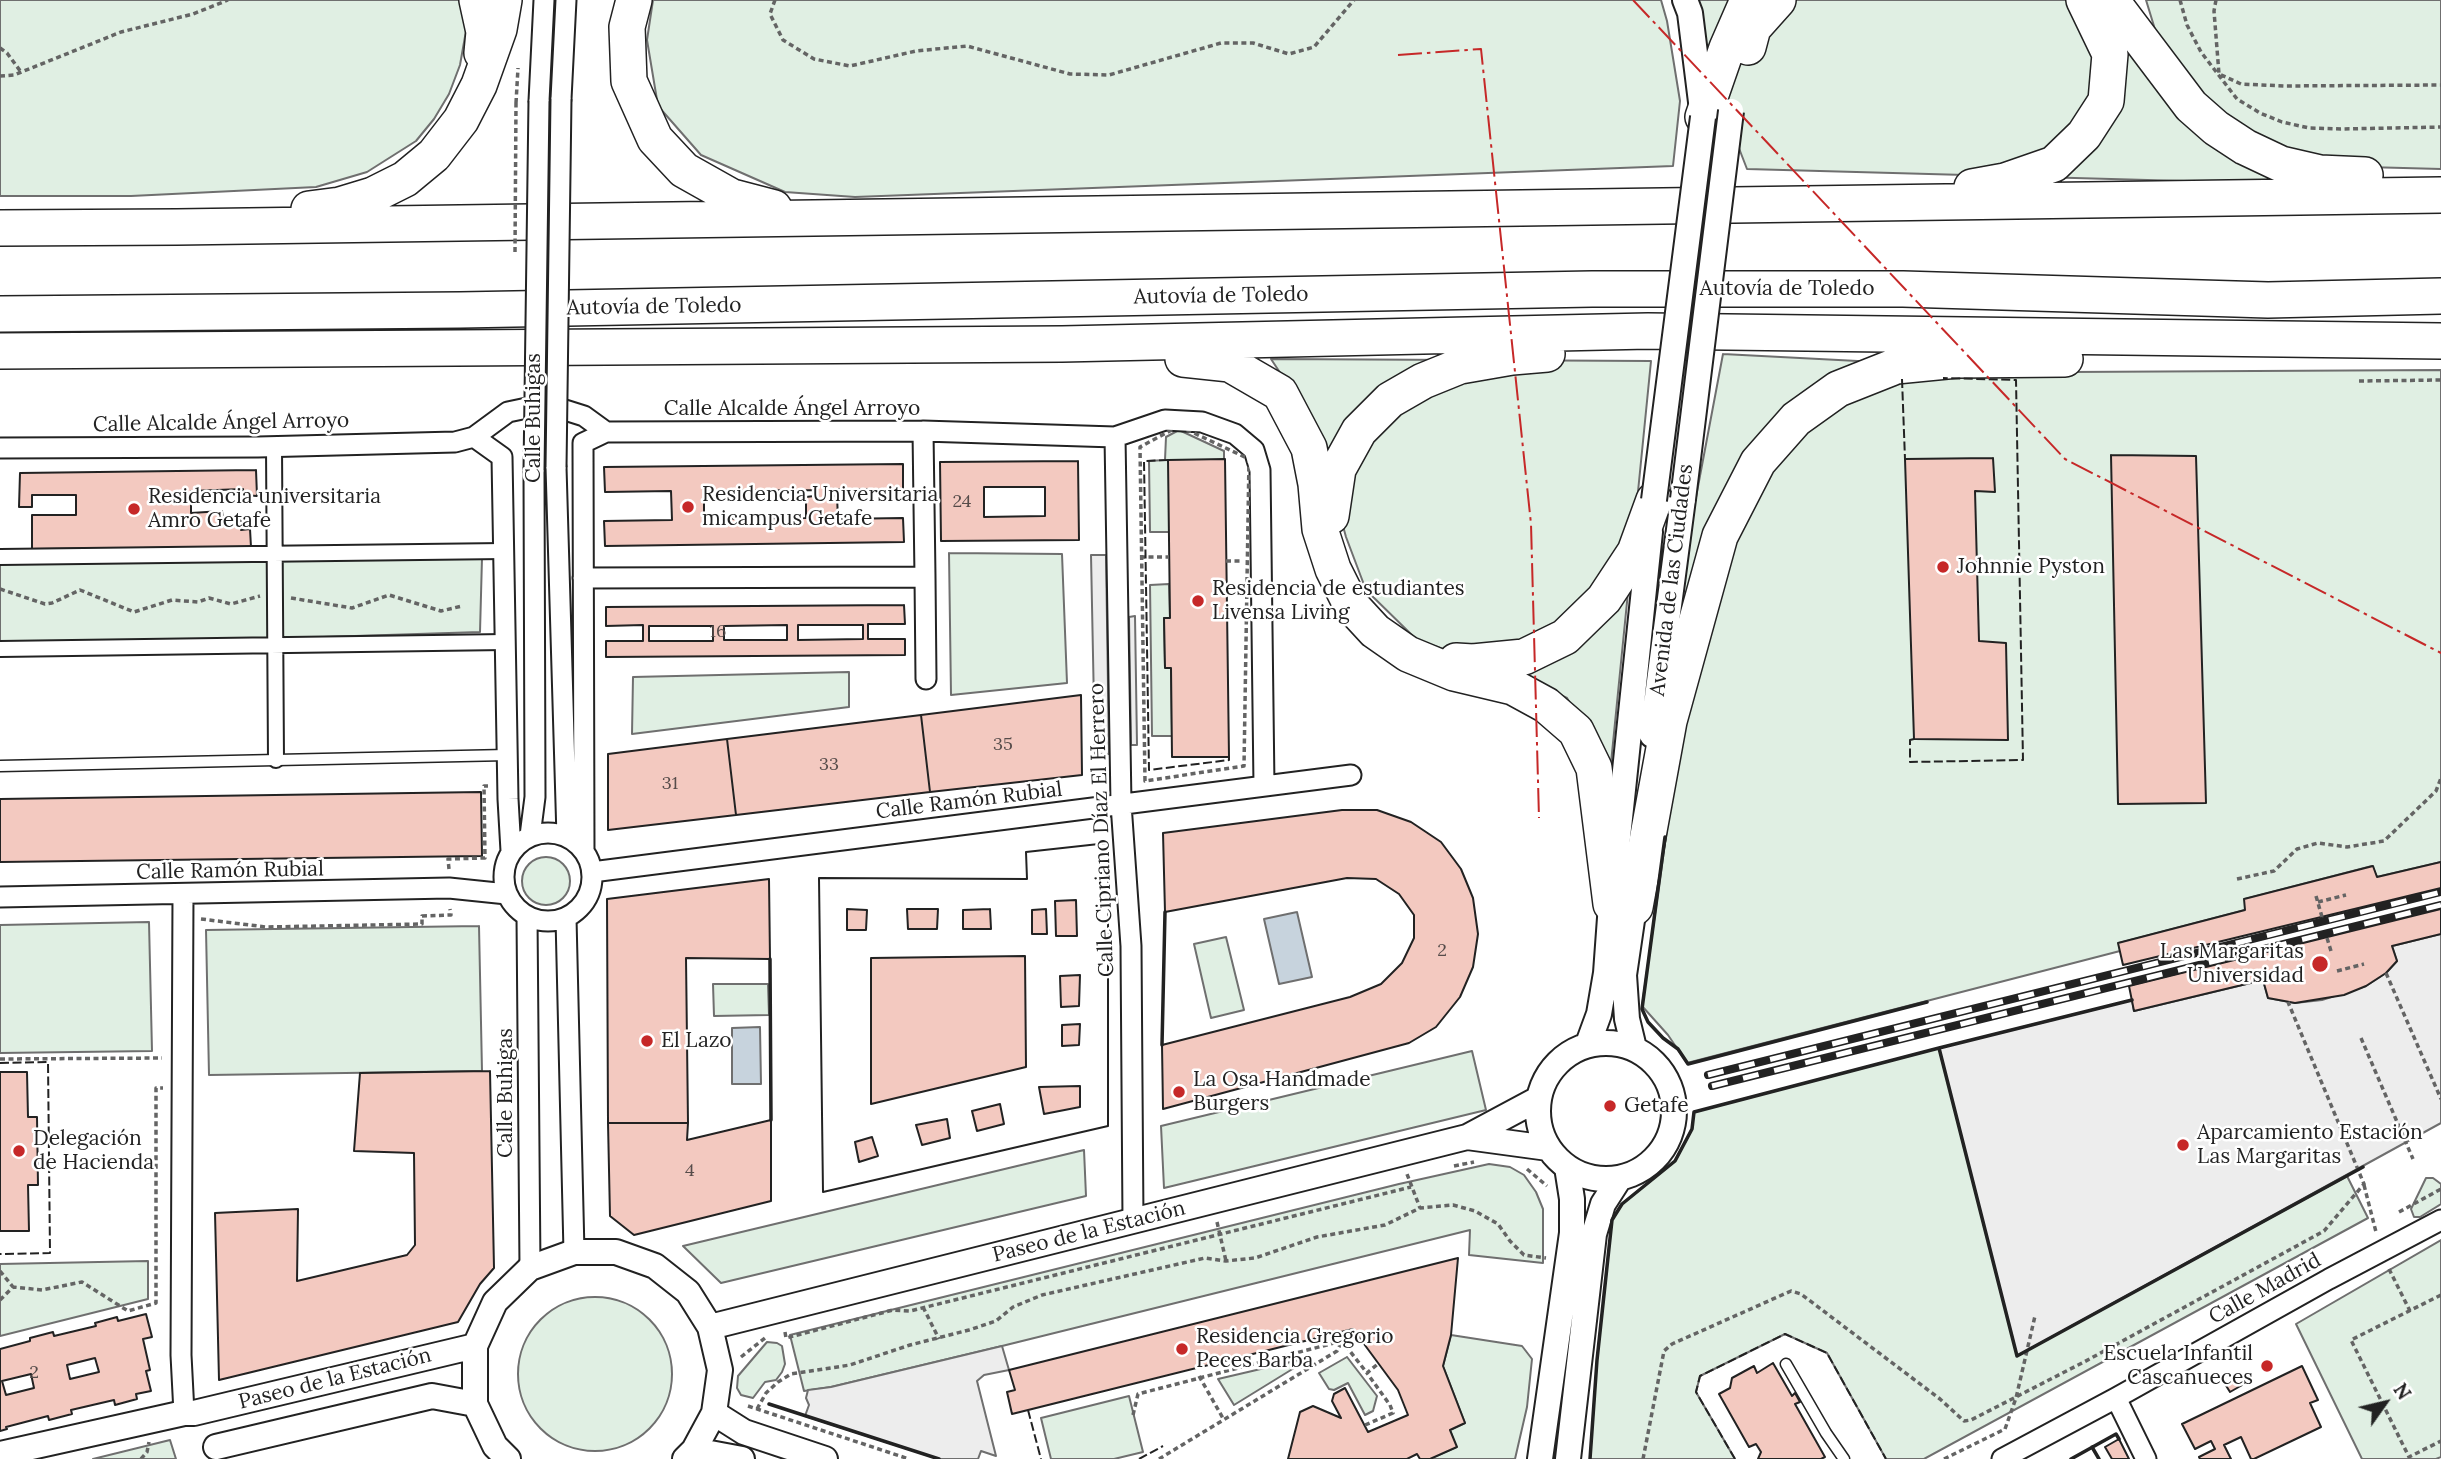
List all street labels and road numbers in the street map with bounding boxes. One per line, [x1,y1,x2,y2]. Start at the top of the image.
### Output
street label: Autovía de Toledo [1700,276,1874,302]
street label: Autovía de Toledo [1133,282,1309,310]
street label: Autovía de Toledo [566,293,742,321]
street label: Calle Buhigas [521,353,547,483]
street label: Calle Alcalde Ángel Arroyo [664,396,920,422]
street label: Calle Alcalde Ángel Arroyo [93,408,349,438]
street label: Avenida de las Ciudades [1645,463,1699,697]
street label: Calle Cipriano Díaz El Herrero [1084,683,1120,977]
street label: Calle Ramón Rubial [874,777,1064,825]
street label: Calle Ramón Rubial [136,857,324,885]
street label: Calle Buhigas [493,1028,519,1158]
street label: Paseo de la Estación [990,1196,1188,1268]
street label: Calle Madrid [2205,1248,2325,1330]
street label: Paseo de la Estación [236,1343,434,1415]

